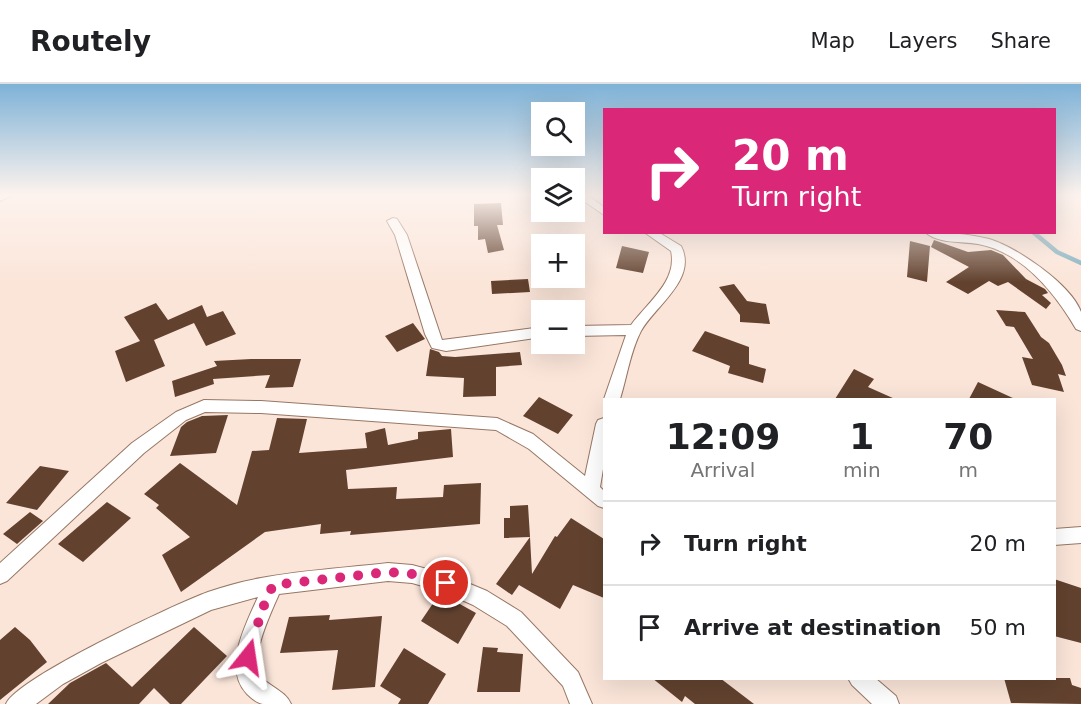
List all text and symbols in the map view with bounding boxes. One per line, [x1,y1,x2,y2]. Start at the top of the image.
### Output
text: Routely [30,25,151,58]
text: Map [811,29,855,53]
text: Layers [888,29,957,53]
text: Share [990,29,1051,53]
map controls [531,102,585,354]
button: search [531,102,585,156]
text: 20 m [732,131,849,180]
icon: right [633,132,711,210]
button: layers [531,168,585,222]
text: Turn right [732,181,861,212]
button: + [531,234,585,288]
button: − [531,300,585,354]
text: 12:09 [666,416,780,457]
text: 1 [849,416,874,457]
text: 70 [943,416,993,457]
text: Arrival [690,458,755,482]
text: min [843,458,881,482]
text: m [959,458,978,482]
icon: right [633,527,666,560]
text: Turn right [684,531,807,556]
text: 20 m [970,531,1026,556]
pin [420,557,471,608]
icon: arrive [429,566,462,599]
icon: arrive [633,611,666,644]
text: Arrive at destination [684,615,941,640]
text: 50 m [970,615,1026,640]
position arrow [216,625,280,689]

